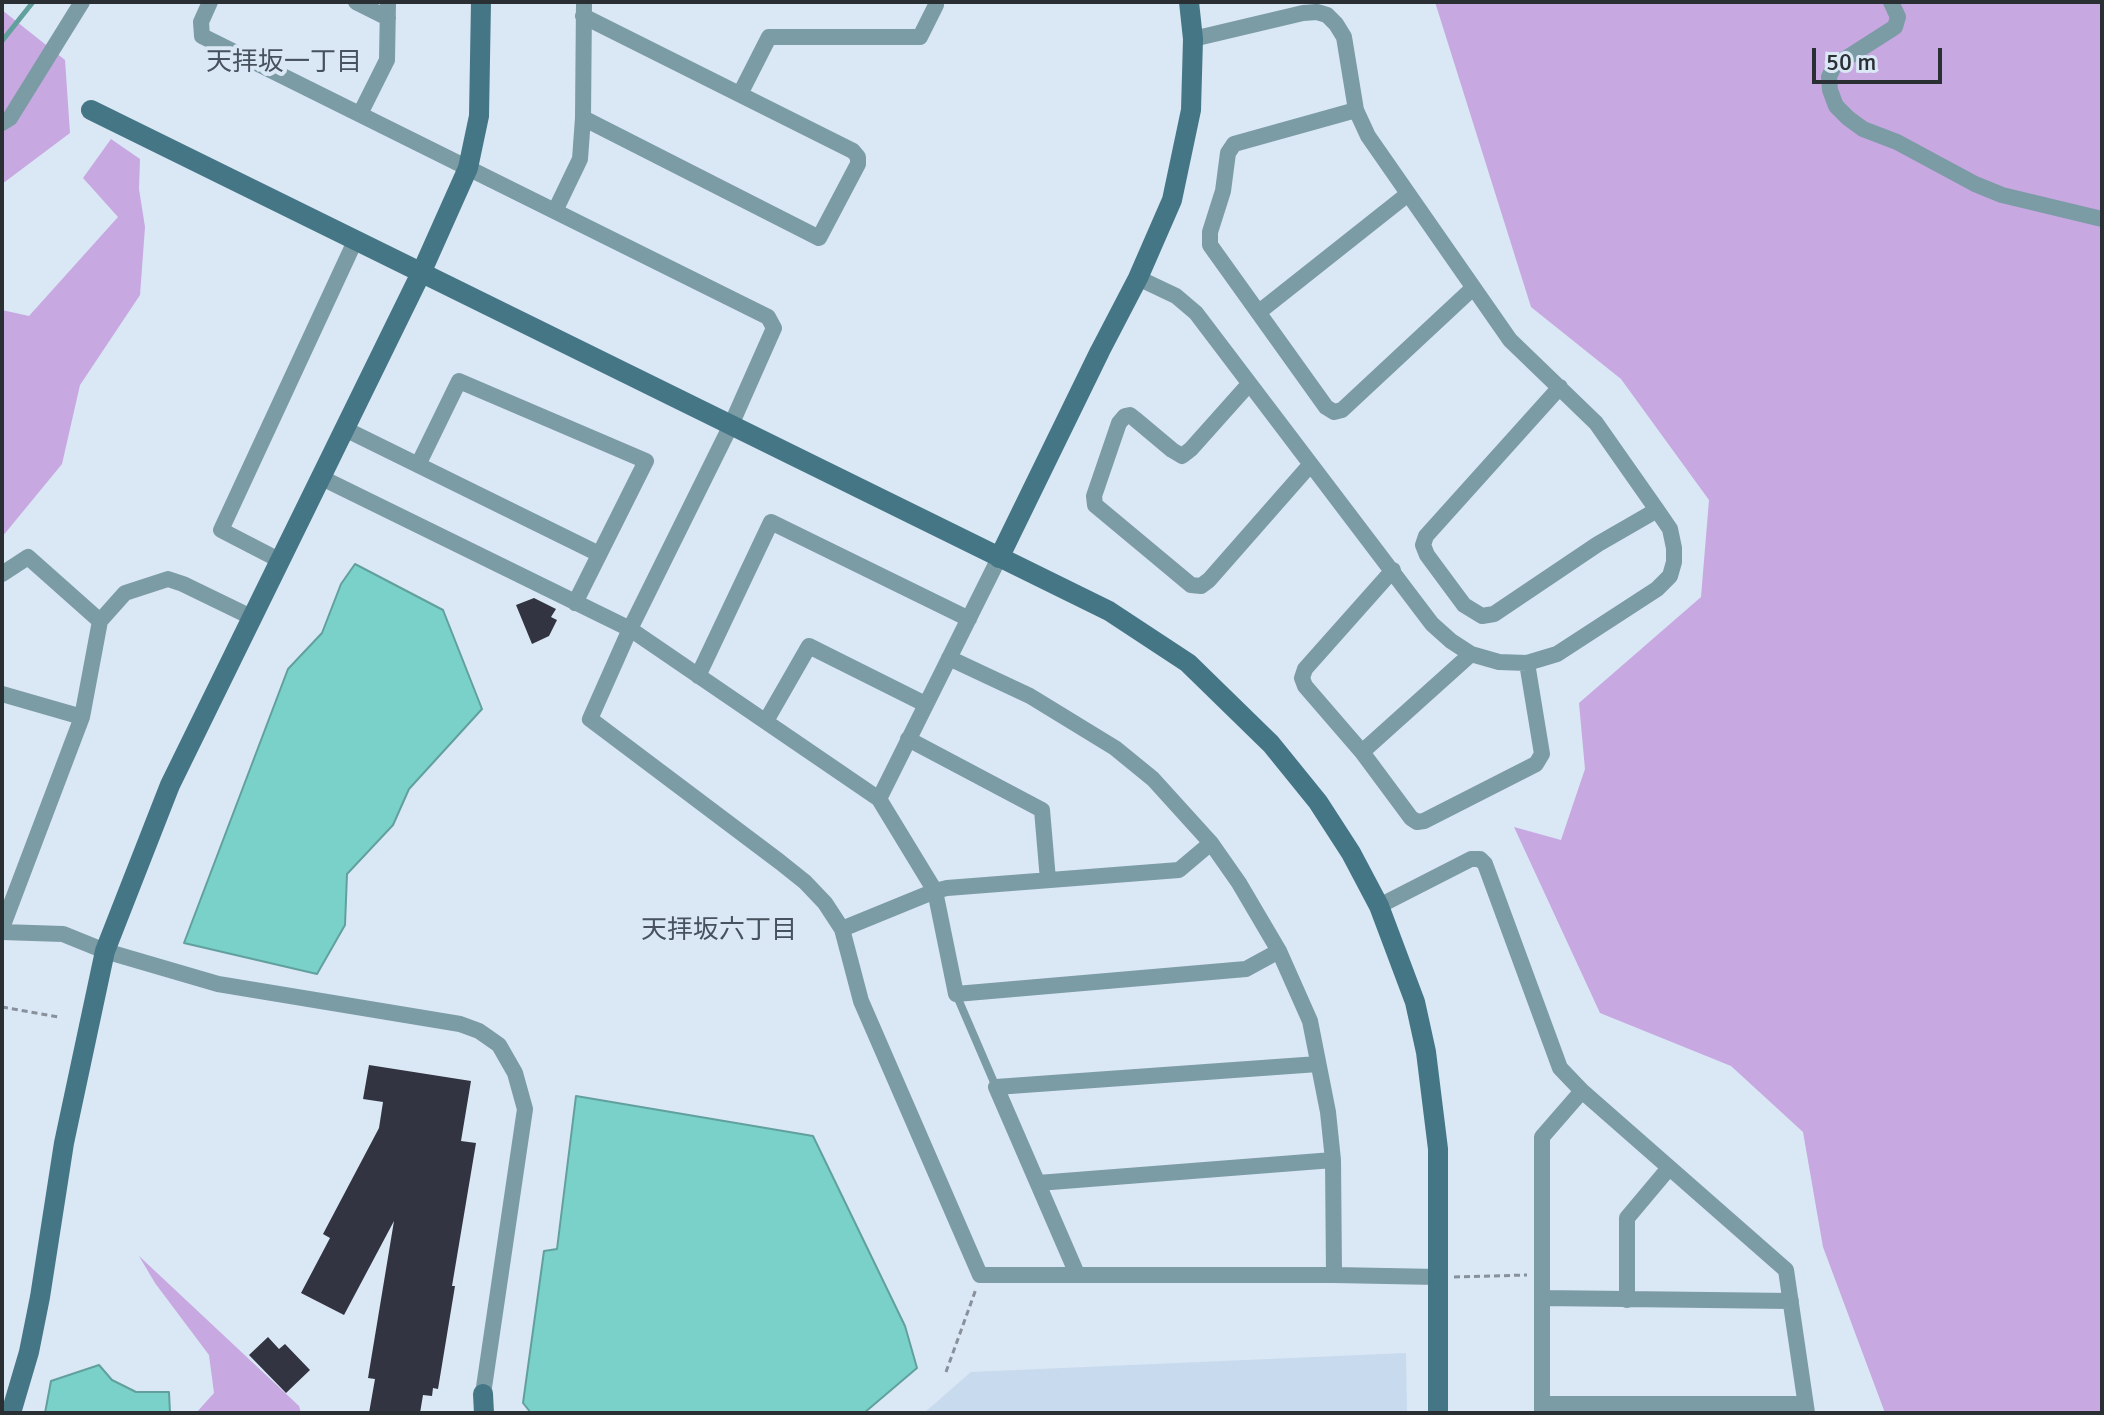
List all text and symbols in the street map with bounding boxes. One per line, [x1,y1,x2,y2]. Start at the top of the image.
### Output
scale bar [1816,32,1946,82]
district label: 天拝坂一丁目 [206,47,362,79]
text: 50 m [1826,47,1876,77]
district label: 天拝坂六丁目 [641,915,797,947]

